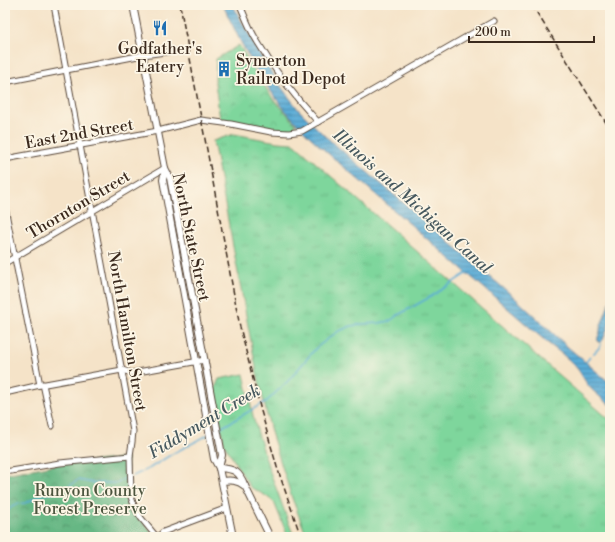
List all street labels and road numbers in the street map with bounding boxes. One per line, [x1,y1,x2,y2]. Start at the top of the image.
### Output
street label: East 2nd Street [23,115,135,153]
street label: Thornton Street [23,166,134,244]
street label: North State Street [168,171,214,303]
street label: North Hamilton Street [103,249,151,413]

